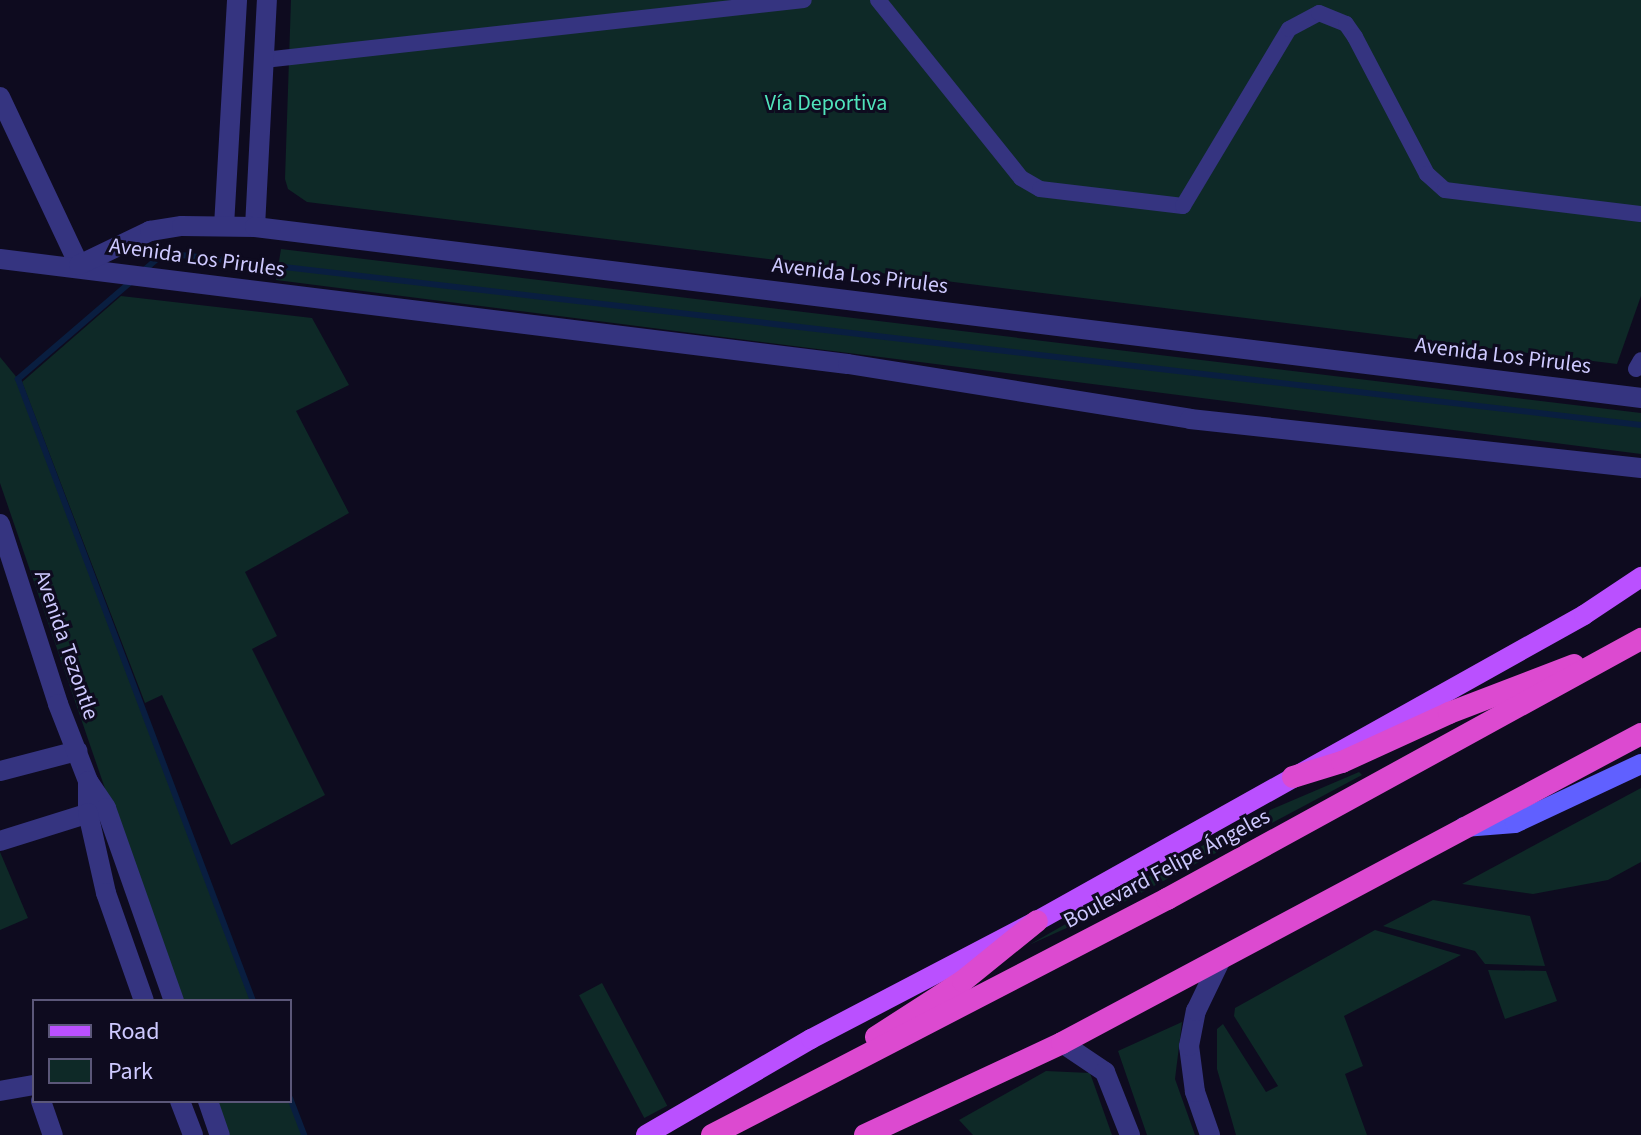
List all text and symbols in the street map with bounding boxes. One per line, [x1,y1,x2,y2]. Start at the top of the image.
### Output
park label: Vía Deportiva [765,91,887,117]
street label: Avenida Los Pirules [107,233,287,283]
street label: Avenida Los Pirules [770,252,950,300]
street label: Avenida Los Pirules [1413,332,1593,380]
street label: Avenida Tezontle [28,567,104,723]
street label: Boulevard Felipe Ángeles [1059,803,1275,935]
legend [32,999,292,1103]
text: Road [108,1014,160,1049]
text: Park [108,1054,153,1089]

